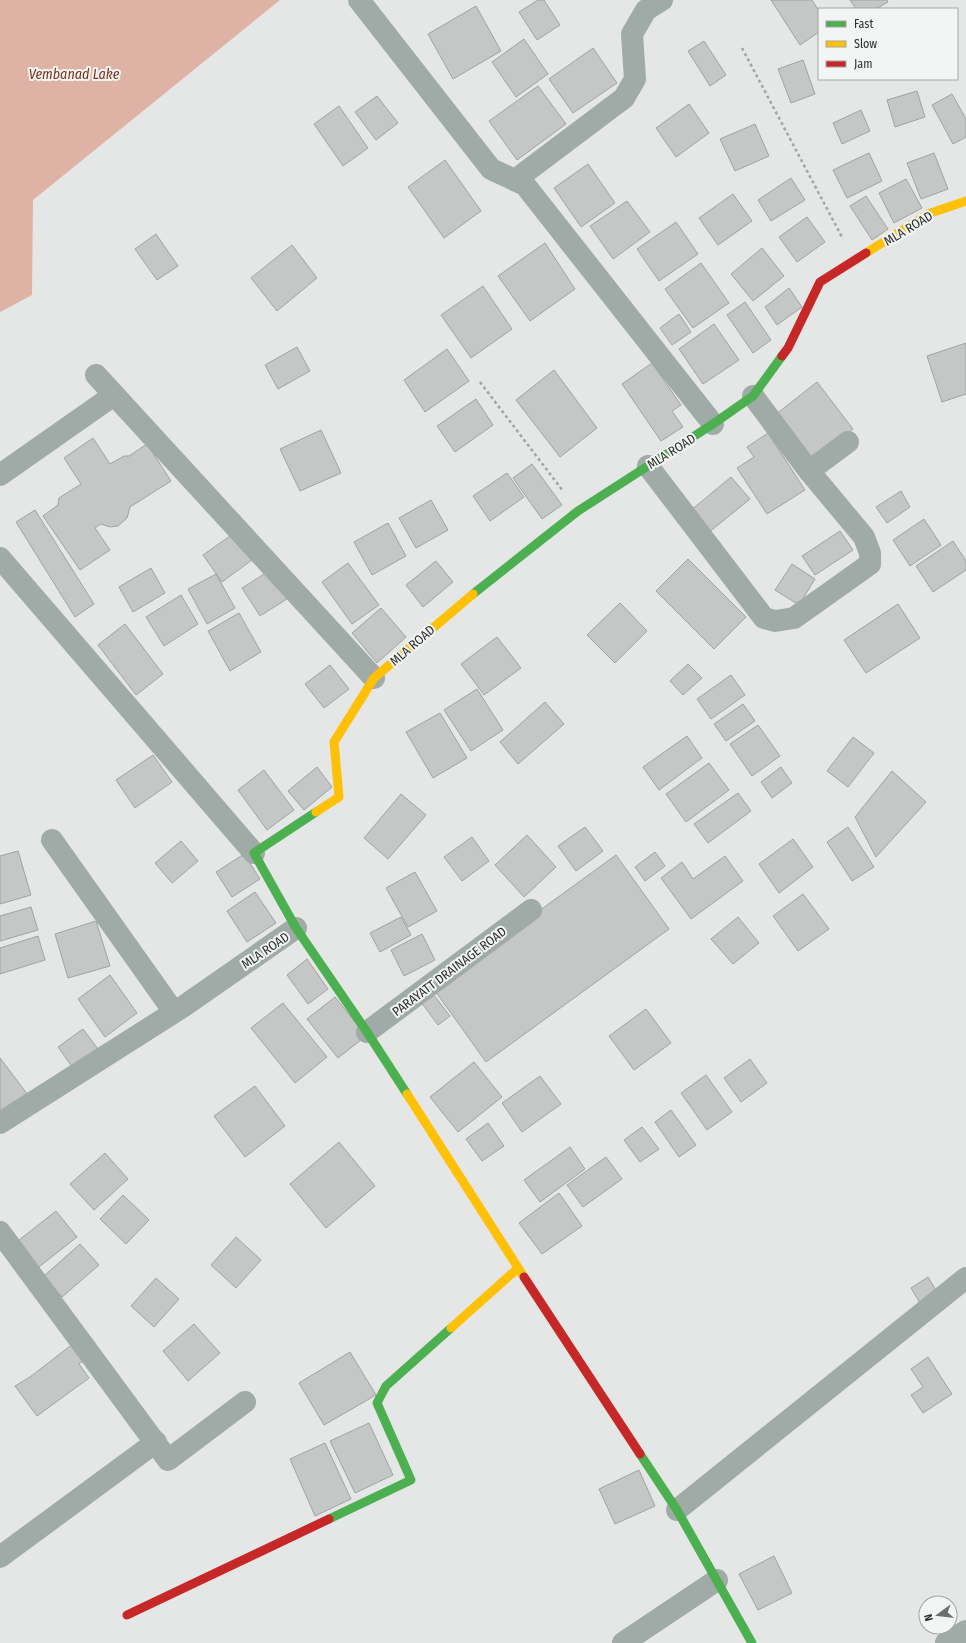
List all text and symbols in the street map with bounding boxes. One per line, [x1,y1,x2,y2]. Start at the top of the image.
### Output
legend [818,8,958,80]
text: Fast [854,17,873,31]
text: Slow [854,37,877,51]
text: Jam [854,57,872,71]
water label: Vembanad Lake [29,66,120,83]
street label: MLA ROAD [881,208,935,249]
street label: MLA ROAD [644,431,698,472]
street label: MLA ROAD [387,622,438,669]
street label: PARAYATT DRAINAGE ROAD [389,924,509,1019]
street label: MLA ROAD [239,929,292,972]
north arrow [918,1595,958,1635]
text: N [922,1613,936,1622]

